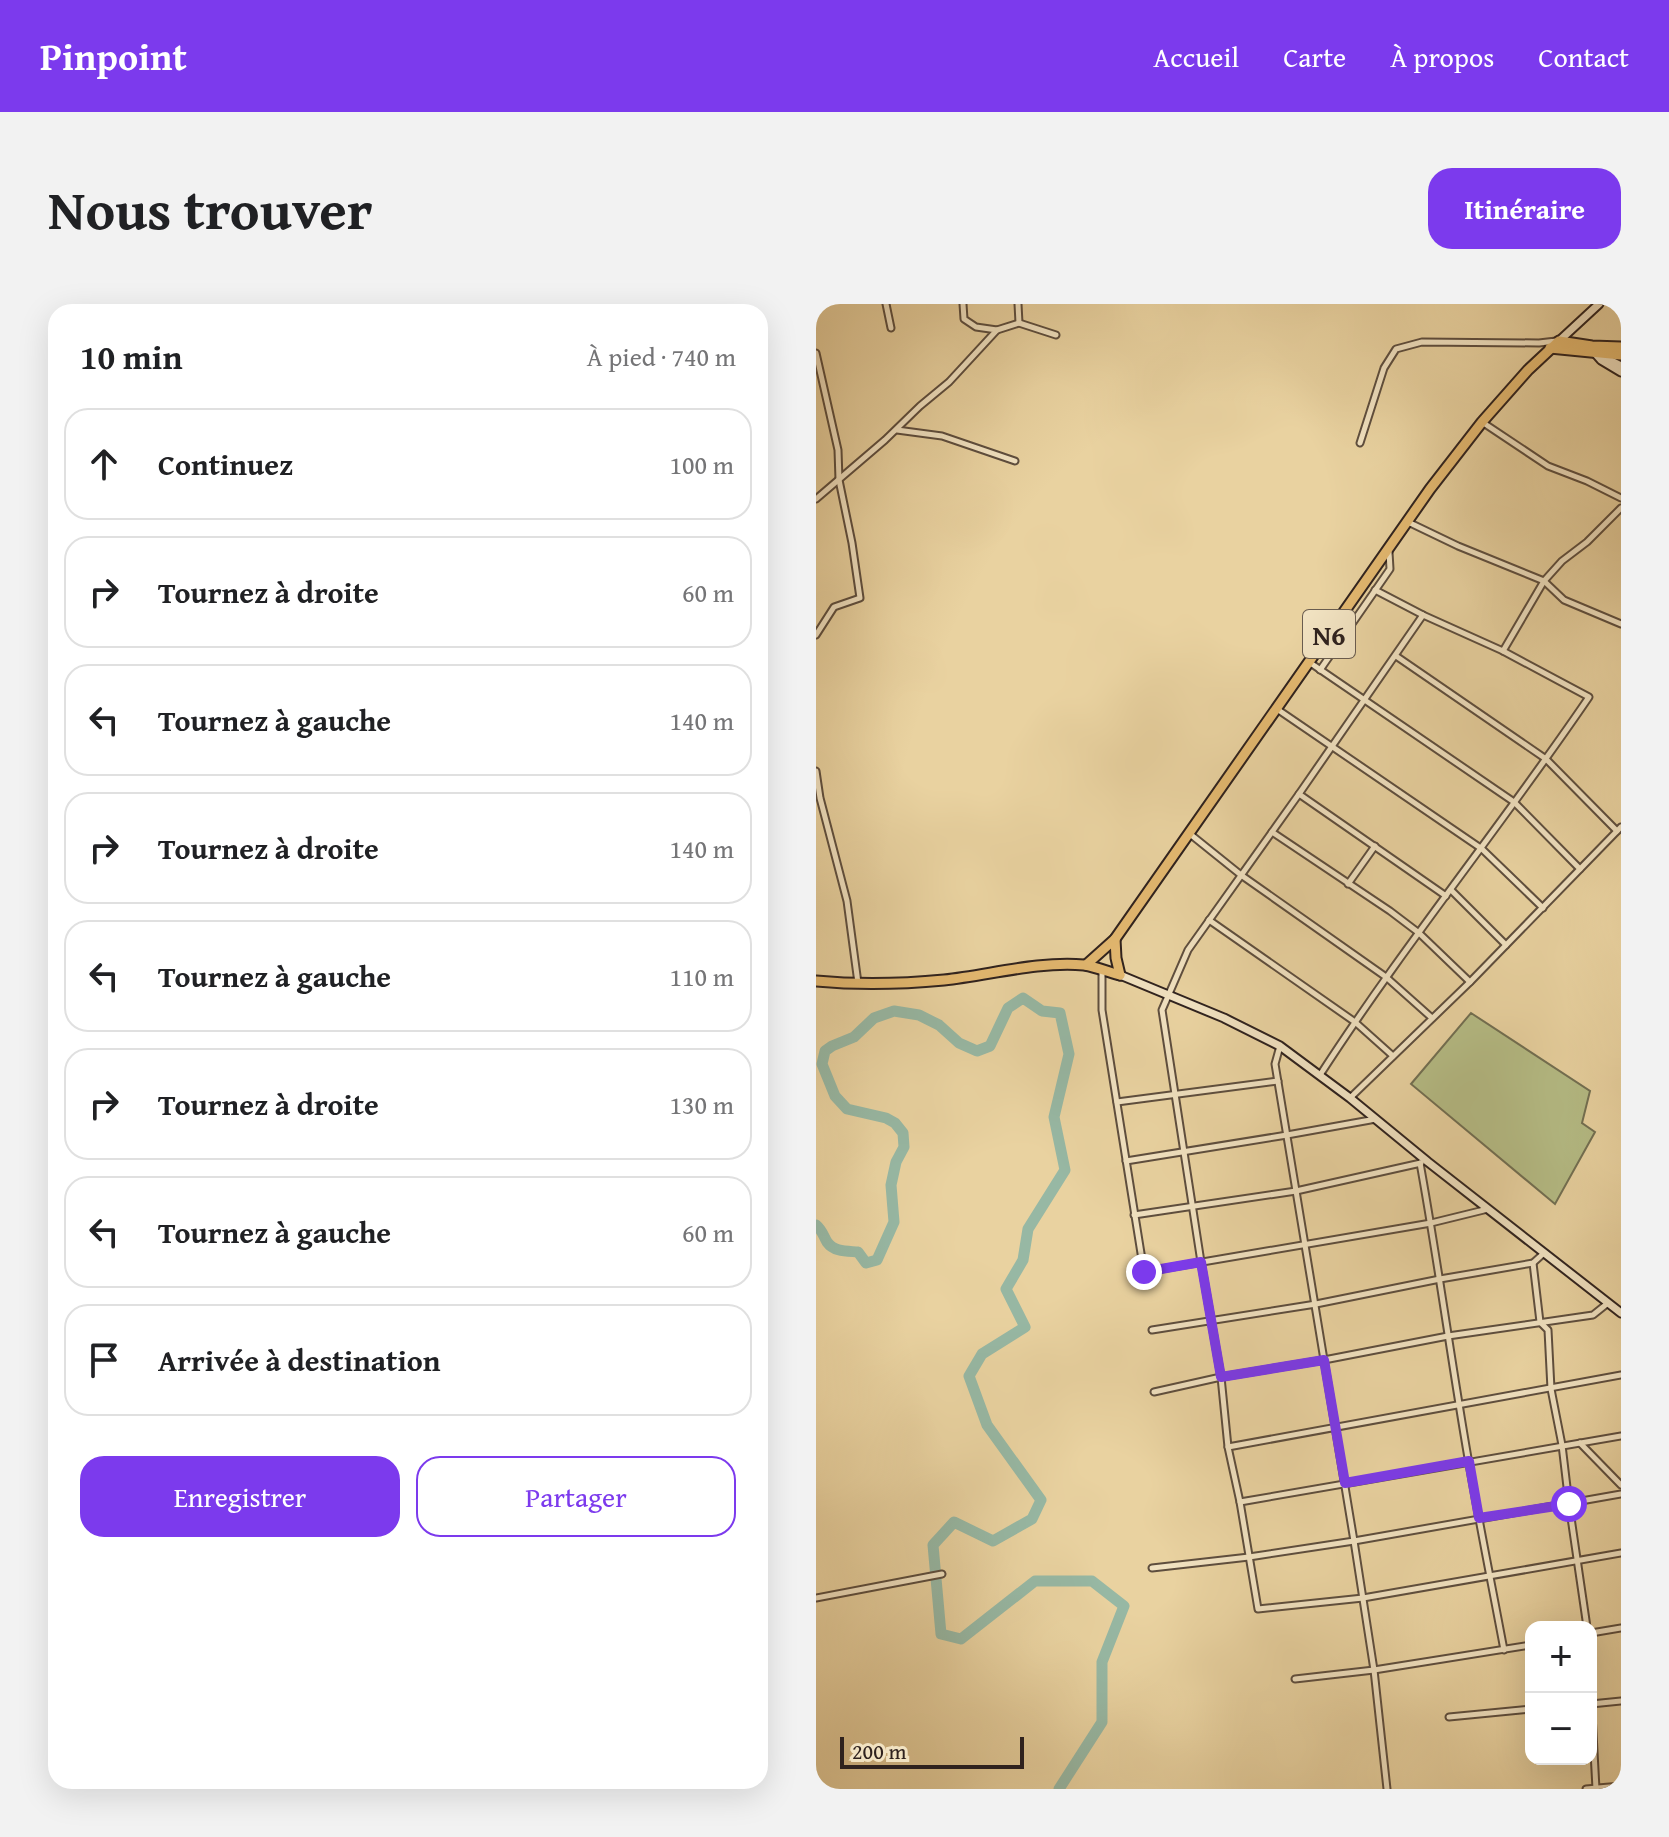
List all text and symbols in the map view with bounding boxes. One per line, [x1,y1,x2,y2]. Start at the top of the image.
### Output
text: Pinpoint [40,28,187,84]
text: Accueil [1153,36,1239,77]
text: Carte [1283,36,1346,77]
text: À propos [1390,36,1494,77]
text: Contact [1538,36,1629,77]
text: Nous trouver [48,167,372,250]
button: Itinéraire [1428,168,1621,249]
text: 10 min [80,332,182,381]
text: À pied · 740 m [587,337,736,376]
icon: ahead [82,442,126,486]
text: Continuez [158,442,293,486]
text: 100 m [669,445,734,484]
icon: right [82,570,126,614]
text: Tournez à droite [158,570,379,614]
text: 60 m [682,573,734,612]
road number: N6 [1303,610,1355,658]
icon: left [82,698,126,742]
text: Tournez à gauche [158,698,391,742]
text: 140 m [669,701,734,740]
icon: right [82,826,126,870]
text: Tournez à droite [158,826,379,870]
text: 140 m [669,829,734,868]
icon: left [82,954,126,998]
text: Tournez à gauche [158,954,391,998]
text: 110 m [669,957,734,996]
icon: right [82,1082,126,1126]
text: Tournez à droite [158,1082,379,1126]
text: 130 m [669,1085,734,1124]
icon: left [82,1210,126,1254]
text: Tournez à gauche [158,1210,391,1254]
text: 60 m [682,1213,734,1252]
route end [1126,1254,1162,1290]
icon: arrive [82,1338,126,1382]
text: Arrivée à destination [158,1338,440,1382]
button: Enregistrer [80,1456,400,1537]
button: Partager [416,1456,736,1537]
route start [1551,1486,1587,1522]
map controls [1525,1621,1597,1765]
button: + [1525,1621,1597,1693]
button: − [1525,1693,1597,1765]
scale bar [840,1733,1024,1769]
text: 200 m [852,1735,907,1767]

